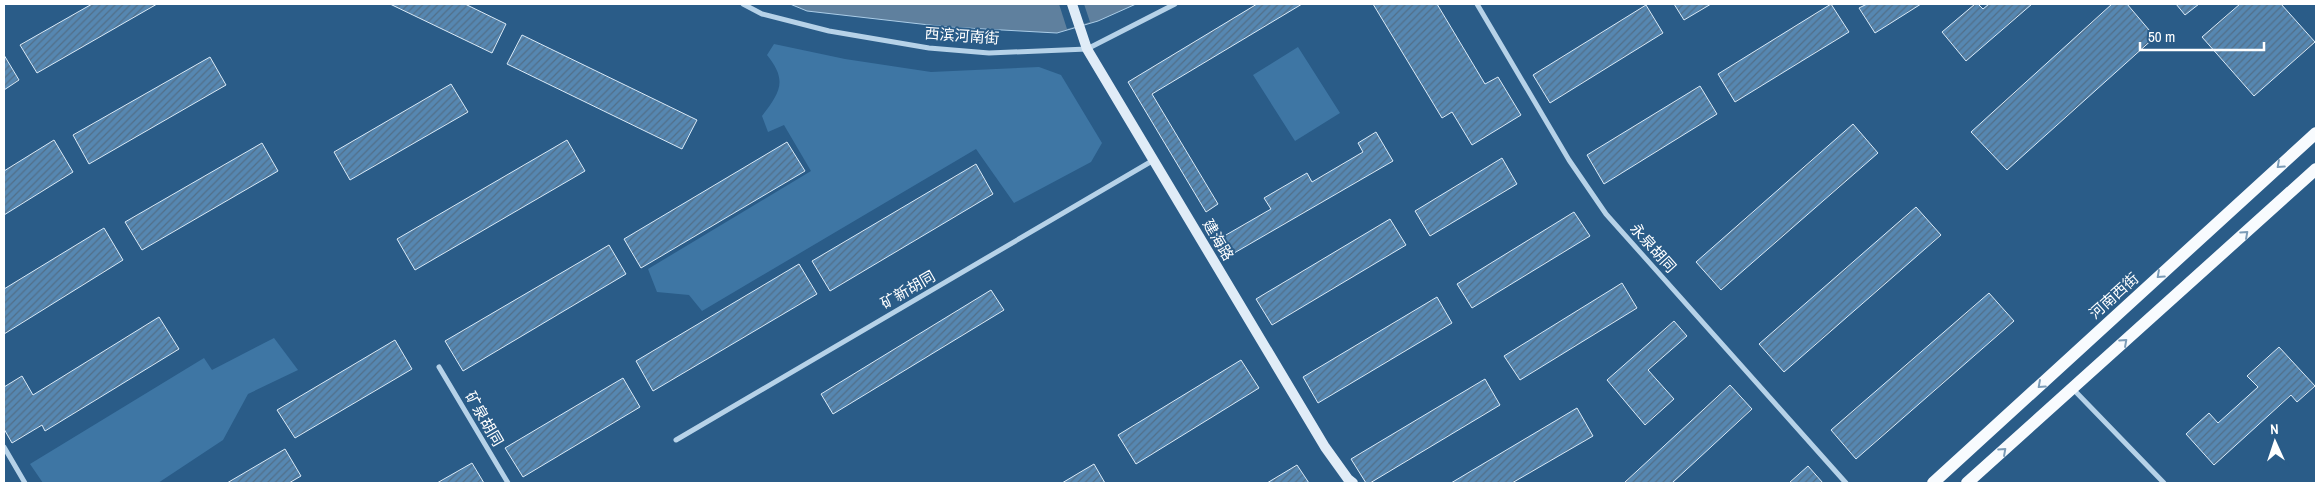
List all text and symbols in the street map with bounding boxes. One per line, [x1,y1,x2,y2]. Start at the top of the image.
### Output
scale bar [2140,20,2264,52]
street label: 西滨河南街 [924,22,1000,49]
text: 50 m [2148,26,2175,47]
one-way arrow [2277,160,2286,169]
street label: 建海路 [1198,215,1239,264]
street label: 永泉胡同 [1625,218,1681,277]
one-way arrow [2239,230,2248,239]
street label: 矿新胡同 [877,265,939,314]
street label: 河南西街 [2084,268,2143,324]
one-way arrow [2157,269,2166,278]
one-way arrow [2118,339,2127,348]
one-way arrow [2037,379,2046,388]
street label: 矿泉胡同 [460,388,509,450]
north arrow [2250,417,2300,467]
text: N [2270,420,2279,438]
one-way arrow [1997,448,2006,457]

